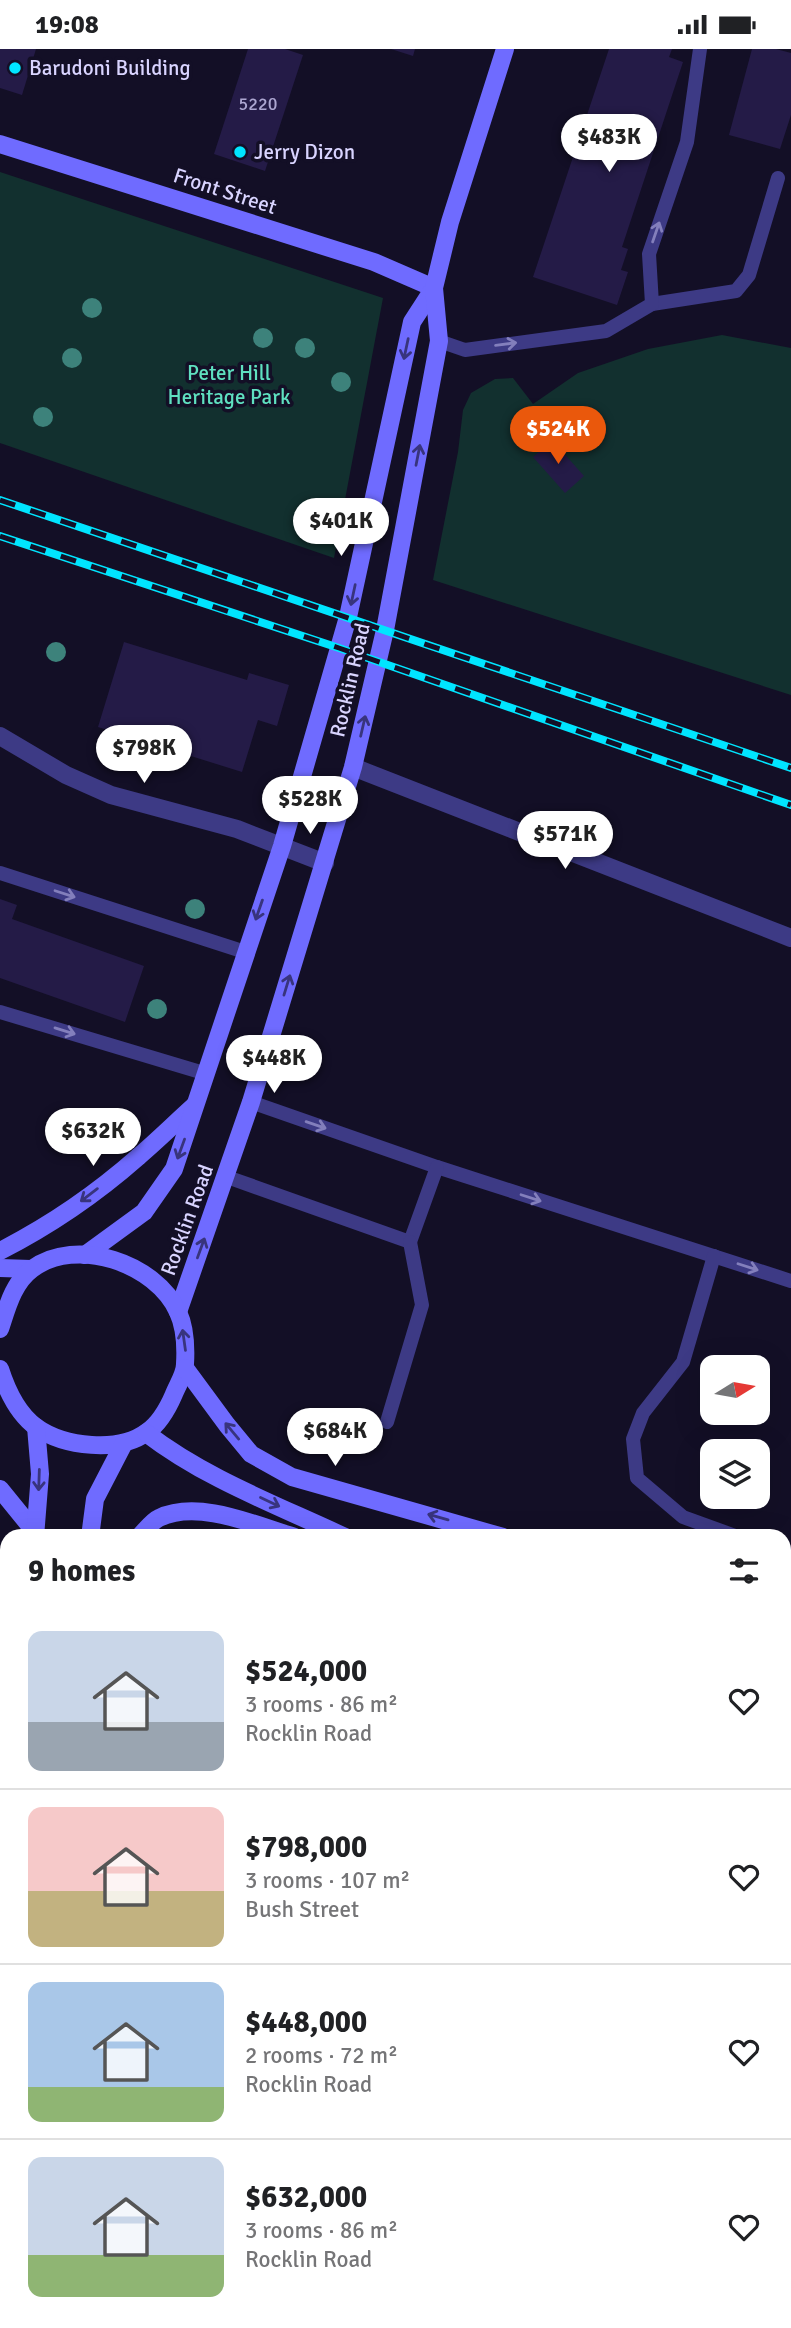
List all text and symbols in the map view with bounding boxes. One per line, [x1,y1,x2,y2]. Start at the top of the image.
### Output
text: 19:08 [35,9,99,41]
place label: Barudoni Building [29,55,191,81]
marker: Barudoni Building [7,60,23,76]
house number: 5220 [239,93,277,115]
pin: $483K [560,115,658,174]
text: $483K [577,122,641,151]
place label: Jerry Dizon [254,139,355,165]
marker: Jerry Dizon [232,144,248,160]
street label: Front Street [170,162,280,220]
one-way arrow [651,222,663,244]
one-way arrow [399,337,413,360]
one-way arrow [494,338,517,351]
park label: Peter Hill Heritage Park [168,360,291,410]
pin: $524K [509,407,607,466]
text: $524K [526,414,590,443]
one-way arrow [412,444,425,467]
pin: $401K [292,498,390,558]
text: $401K [309,506,373,535]
one-way arrow [346,583,359,606]
street label: Rocklin Road [324,620,376,740]
one-way arrow [357,715,370,738]
pin: $798K [95,725,193,785]
text: $798K [112,733,176,762]
pin: $528K [261,777,359,836]
text: $528K [278,784,342,813]
pin: $571K [516,811,614,871]
text: $571K [533,819,597,848]
one-way arrow [54,889,76,902]
one-way arrow [252,899,265,921]
one-way arrow [282,974,295,996]
one-way arrow [54,1026,76,1039]
pin: $448K [225,1035,323,1095]
text: $448K [242,1043,306,1072]
pin: $632K [44,1109,142,1168]
text: $632K [61,1116,125,1145]
one-way arrow [304,1120,326,1132]
one-way arrow [173,1138,186,1160]
street label: Rocklin Road [155,1161,219,1279]
one-way arrow [80,1188,98,1203]
one-way arrow [520,1192,542,1205]
one-way arrow [196,1237,209,1259]
one-way arrow [736,1262,758,1274]
one-way arrow [177,1329,190,1351]
north arrow [700,1355,770,1425]
map controls [700,1355,770,1509]
pin: $684K [286,1409,384,1468]
text: $684K [303,1416,367,1445]
one-way arrow [225,1423,240,1441]
button: layers [700,1439,770,1509]
one-way arrow [33,1468,46,1491]
one-way arrow [259,1496,280,1509]
one-way arrow [427,1510,449,1523]
icon: filters [725,1552,763,1590]
text: 9 homes [28,1553,135,1590]
text: $524,000 [245,1653,367,1690]
icon: home [84,1659,168,1743]
icon: heart [725,1682,763,1720]
text: 3 rooms · 86 m² [245,1690,398,1719]
text: Rocklin Road [245,1719,372,1748]
text: $798,000 [245,1829,367,1866]
icon: home [84,1835,168,1919]
icon: heart [725,1858,763,1896]
text: 3 rooms · 107 m² [245,1866,410,1895]
text: Bush Street [245,1895,359,1924]
text: $448,000 [245,2004,367,2041]
icon: home [84,2010,168,2094]
icon: heart [725,2033,763,2071]
text: 2 rooms · 72 m² [245,2041,398,2070]
text: Rocklin Road [245,2070,372,2099]
text: $632,000 [245,2179,367,2216]
icon: home [84,2185,168,2269]
icon: heart [725,2208,763,2246]
text: 3 rooms · 86 m² [245,2216,398,2245]
text: Rocklin Road [245,2245,372,2274]

